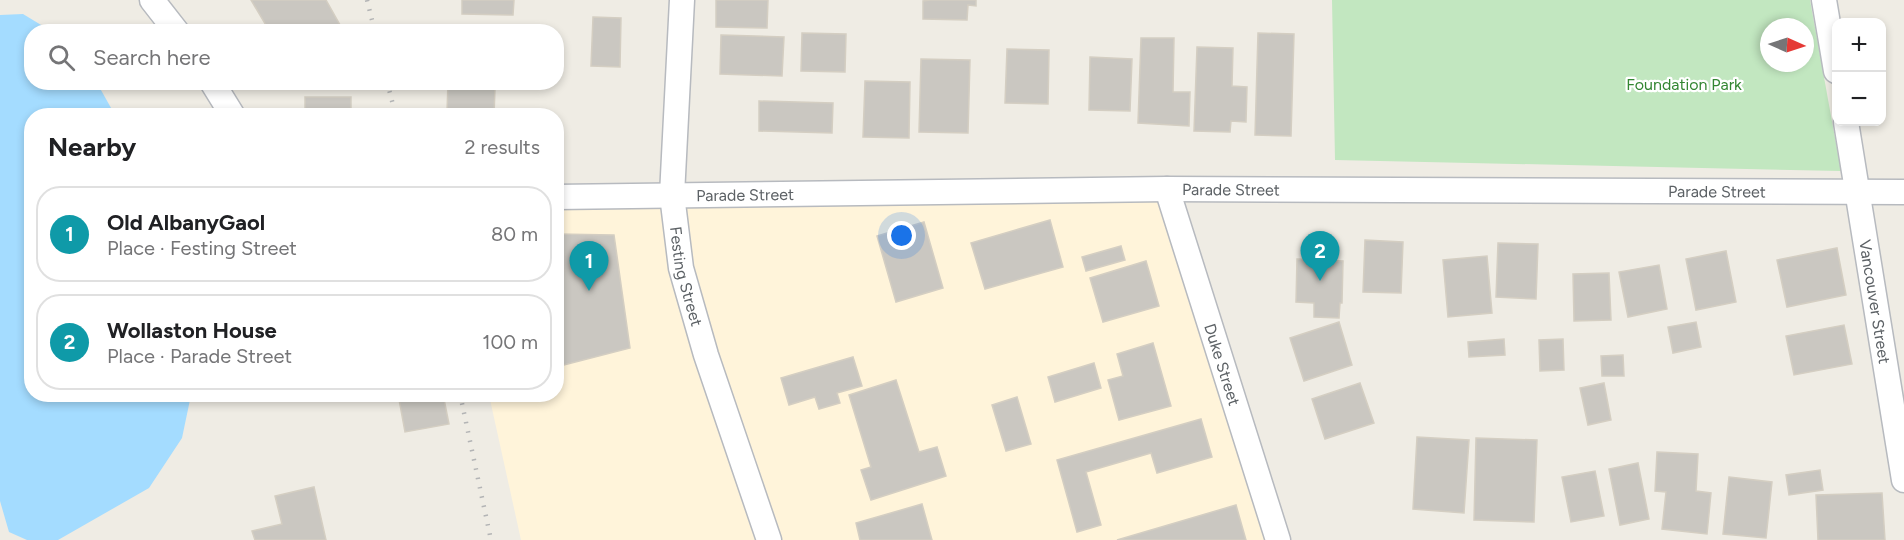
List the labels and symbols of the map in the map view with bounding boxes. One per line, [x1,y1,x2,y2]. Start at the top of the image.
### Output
north arrow [1760,18,1814,72]
park label: Foundation Park [1626,75,1742,94]
street label: Parade Street [1182,180,1280,199]
street label: Parade Street [1668,182,1766,201]
street label: Parade Street [696,185,794,205]
your location [887,221,916,250]
street label: Festing Street [666,226,706,329]
pin: 2 [1300,232,1340,281]
street label: Vancouver Street [1855,238,1894,365]
pin: 1 [570,242,608,291]
street label: Duke Street [1200,321,1244,408]

